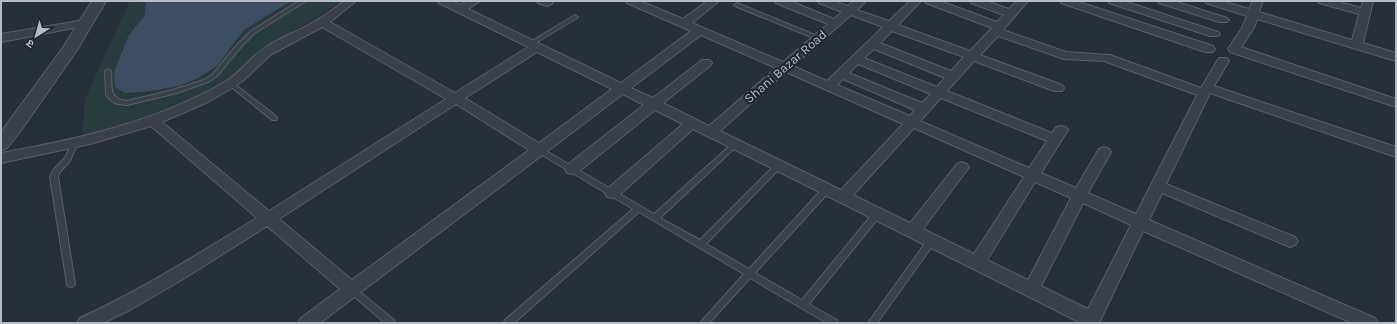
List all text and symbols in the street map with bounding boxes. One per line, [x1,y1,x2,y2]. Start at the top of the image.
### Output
north arrow [16,16,56,56]
street label: Shani Bazar Road [741,27,829,106]
text: उ [23,36,37,51]

